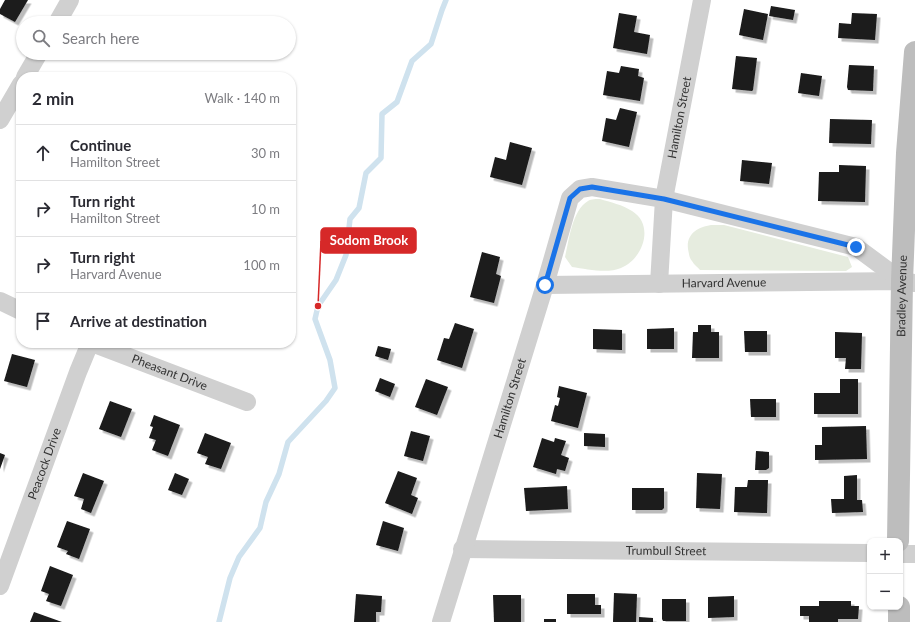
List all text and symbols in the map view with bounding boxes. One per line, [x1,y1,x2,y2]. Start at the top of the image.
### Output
search box [16,16,296,60]
icon: search [30,27,52,49]
text: Search here [62,29,139,47]
street label: Hamilton Street [664,75,694,160]
text: 2 min [32,88,74,109]
text: Walk · 140 m [204,90,280,106]
text: Continue [70,136,131,154]
icon: ahead [32,142,54,164]
text: 30 m [251,145,280,161]
text: Hamilton Street [70,154,160,170]
text: Turn right [70,192,135,210]
icon: right [32,198,54,220]
text: 10 m [251,201,280,217]
text: Hamilton Street [70,210,160,226]
callout: Sodom Brook [321,228,416,253]
text: Sodom Brook [330,232,408,248]
route end [847,238,865,256]
text: Turn right [70,248,135,266]
icon: right [32,254,54,276]
street label: Bradley Avenue [893,255,910,337]
text: 100 m [243,257,280,273]
text: Harvard Avenue [70,266,162,282]
street label: Harvard Avenue [682,275,766,290]
route start [536,276,554,294]
icon: arrive [32,310,54,332]
text: Arrive at destination [70,312,207,330]
street label: Pheasant Drive [130,351,210,393]
street label: Hamilton Street [490,356,529,440]
street label: Peacock Drive [24,426,64,502]
map controls [867,538,903,610]
button: + [867,538,903,574]
street label: Trumbull Street [626,543,707,558]
button: − [867,574,903,610]

